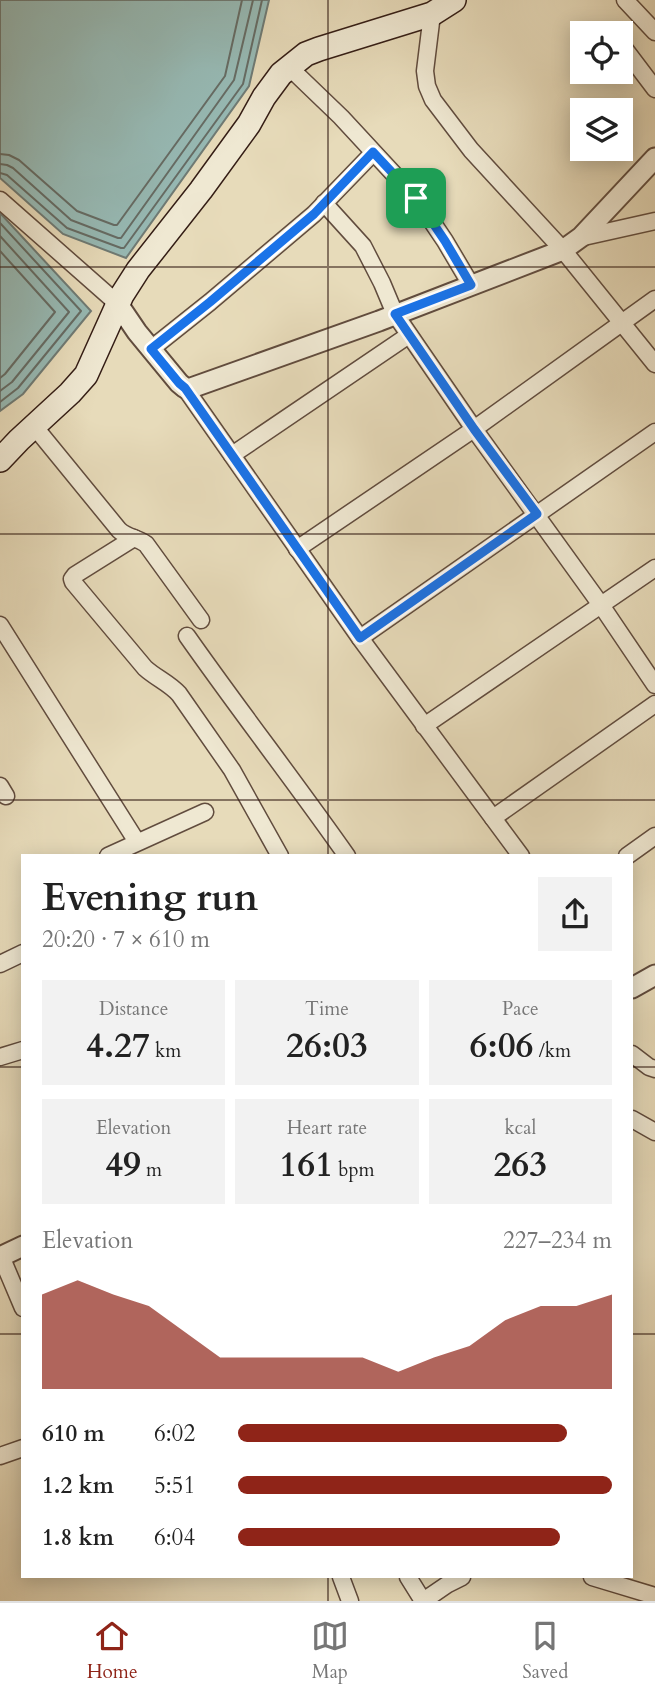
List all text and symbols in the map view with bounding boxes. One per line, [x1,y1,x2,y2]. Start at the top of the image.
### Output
map controls [570,21,633,161]
button: locate [570,21,633,84]
button: layers [570,98,633,161]
pin [386,168,446,228]
icon: arrive [397,179,435,217]
text: Evening run [42,872,258,924]
button: share [538,877,612,951]
text: 20:20 · 7 × 610 m [42,924,210,955]
text: Distance [99,996,168,1022]
text: Time [305,996,349,1022]
text: Pace [502,996,539,1022]
text: 4.27 [86,1022,150,1070]
text: 26:03 [286,1022,368,1070]
text: 6:06 [470,1022,534,1070]
text: km [150,1038,181,1064]
text: /km [534,1038,571,1064]
text: Elevation [96,1115,171,1141]
text: Heart rate [287,1115,367,1141]
text: kcal [504,1115,536,1141]
text: 49 [105,1141,141,1189]
text: 161 [279,1141,333,1189]
text: 263 [493,1141,547,1189]
text: m [141,1157,162,1183]
text: bpm [333,1157,375,1183]
text: Elevation [42,1225,133,1256]
text: 227–234 m [503,1225,612,1256]
text: 610 m [42,1418,105,1449]
text: 6:02 [154,1418,195,1449]
text: 1.2 km [42,1470,114,1501]
text: 5:51 [154,1470,195,1501]
text: 1.8 km [42,1522,114,1553]
text: 6:04 [154,1522,195,1553]
tab: Home [87,1617,138,1685]
tab: Map [311,1617,349,1685]
tab: Saved [522,1617,568,1685]

